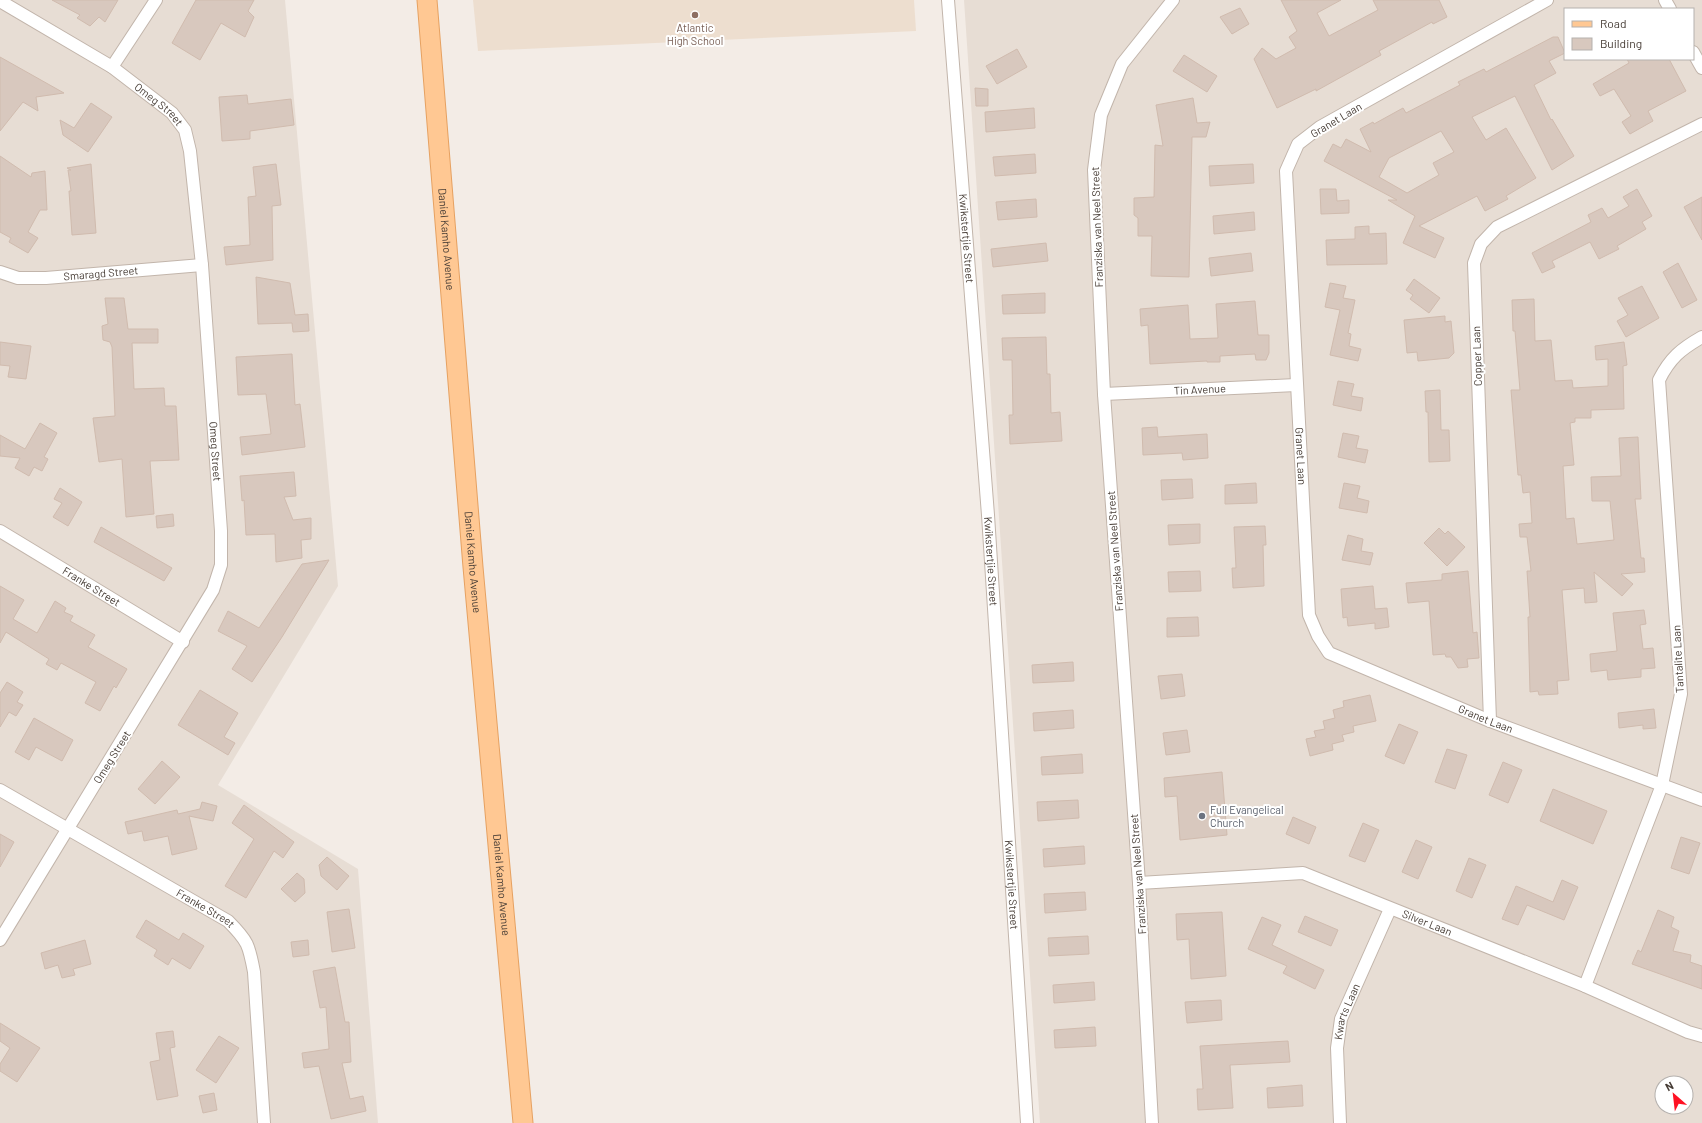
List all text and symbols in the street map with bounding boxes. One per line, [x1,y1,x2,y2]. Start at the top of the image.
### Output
legend [1564,8,1694,60]
marker: Atlantic High School [690,10,700,20]
text: Road [1600,16,1627,30]
place label: Atlantic High School [667,21,723,47]
text: Building [1600,36,1642,50]
street label: Omeg Street [132,80,186,128]
street label: Granet Laan [1308,99,1364,140]
street label: Franziska van Neel Street [1088,166,1105,288]
street label: Daniel Kamho Avenue [436,188,458,291]
street label: Kwikstertjie Street [957,193,977,283]
street label: Smaragd Street [63,263,139,283]
street label: Copper Laan [1469,326,1484,386]
street label: Tin Avenue [1174,381,1226,397]
street label: Omeg Street [207,421,224,482]
street label: Granet Laan [1293,427,1309,485]
street label: Franziska van Neel Street [1104,490,1125,612]
street label: Daniel Kamho Avenue [462,511,484,614]
street label: Kwikstertjie Street [982,516,1001,606]
street label: Franke Street [61,564,123,609]
street label: Tantalite Laan [1669,625,1686,693]
street label: Granet Laan [1457,701,1515,735]
street label: Omeg Street [90,728,133,786]
place label: Full Evangelical Church [1210,803,1284,829]
marker: Full Evangelical Church [1197,811,1207,821]
street label: Franziska van Neel Street [1127,813,1148,935]
street label: Daniel Kamho Avenue [491,833,513,936]
street label: Kwikstertjie Street [1003,840,1022,930]
street label: Franke Street [174,886,238,930]
street label: Silver Laan [1401,906,1454,938]
street label: Kwarts Laan [1331,981,1362,1040]
north arrow [1654,1075,1694,1115]
text: N [1663,1078,1675,1093]

